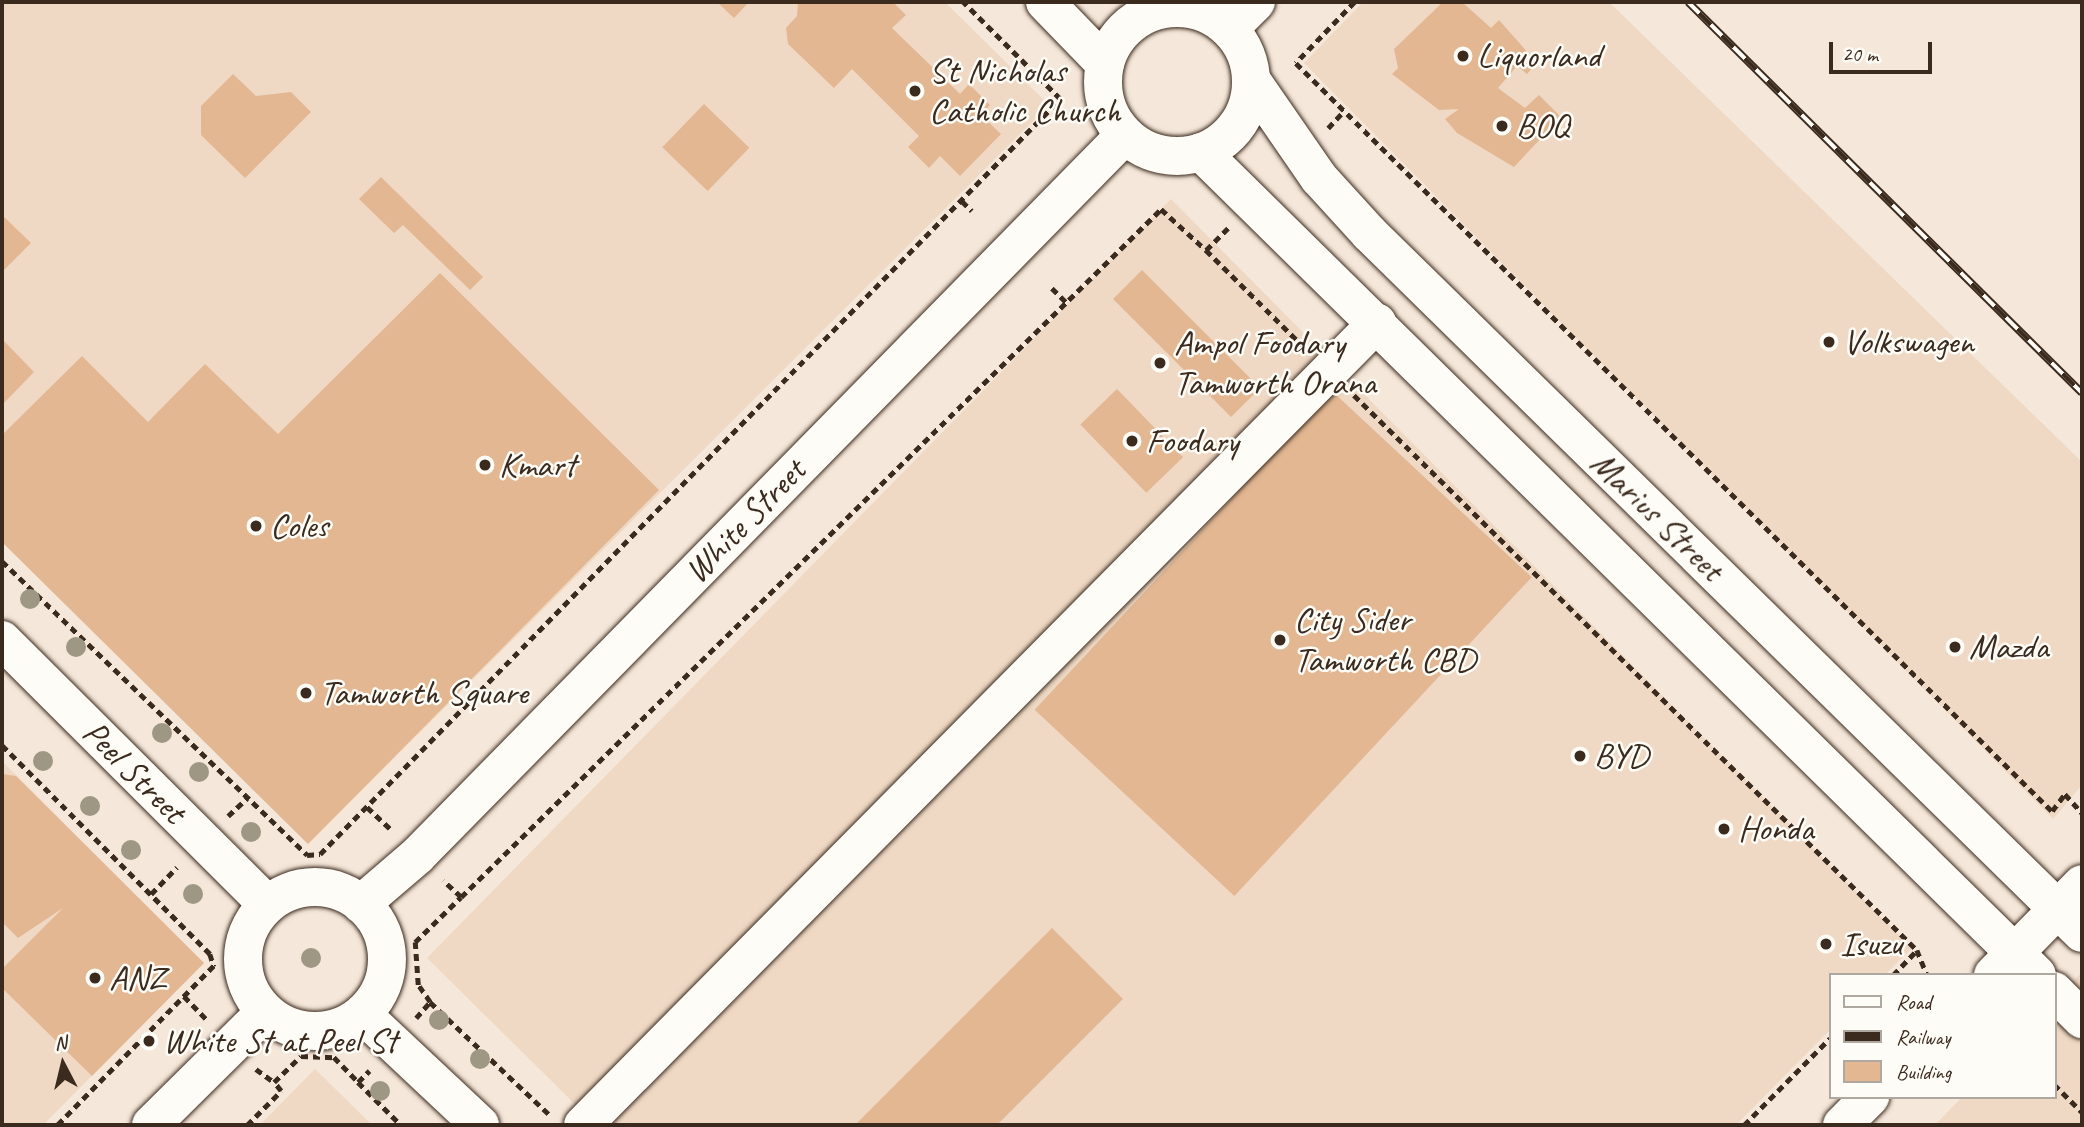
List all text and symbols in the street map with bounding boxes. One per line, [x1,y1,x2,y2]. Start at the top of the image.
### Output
scale bar [1832,28,1935,72]
place label: Liquorland [1477,35,1601,77]
text: 20 m [1842,41,1878,67]
marker: Liquorland [1455,48,1471,64]
place label: St Nicholas Catholic Church [929,50,1122,132]
marker: St Nicholas Catholic Church [907,83,923,99]
place label: BOQ [1516,105,1569,147]
marker: BOQ [1494,118,1510,134]
place label: Volkswagen [1843,321,1974,363]
place label: Ampol Foodary Tamworth Orana [1174,322,1376,404]
marker: Volkswagen [1821,334,1837,350]
marker: Ampol Foodary Tamworth Orana [1152,355,1168,371]
place label: Foodary [1146,420,1239,462]
marker: Foodary [1124,433,1140,449]
street label: Marius Street [1582,442,1732,590]
place label: Kmart [499,444,576,486]
street label: White Street [675,450,815,592]
marker: Kmart [477,457,493,473]
place label: Coles [270,505,328,547]
marker: Coles [248,518,264,534]
place label: City Sider Tamworth CBD [1294,599,1475,681]
place label: Mazda [1969,626,2048,668]
marker: City Sider Tamworth CBD [1272,632,1288,648]
marker: Mazda [1947,639,1963,655]
place label: Tamworth Square [320,672,527,714]
marker: Tamworth Square [298,685,314,701]
street label: Peel Street [74,712,194,832]
place label: BYD [1594,735,1648,777]
marker: BYD [1572,748,1588,764]
place label: Honda [1738,808,1814,850]
marker: Honda [1716,821,1732,837]
place label: Isuzu [1840,923,1903,965]
marker: Isuzu [1818,936,1834,952]
place label: ANZ [109,957,166,999]
marker: ANZ [87,970,103,986]
legend [1828,973,2056,1099]
text: Road [1896,989,1931,1015]
place label: White St at Peel St [163,1020,399,1062]
text: Railway [1896,1024,1950,1050]
north arrow [28,1029,98,1099]
text: N [53,1031,68,1056]
marker: White St at Peel St [141,1033,157,1049]
text: Building [1896,1059,1951,1085]

